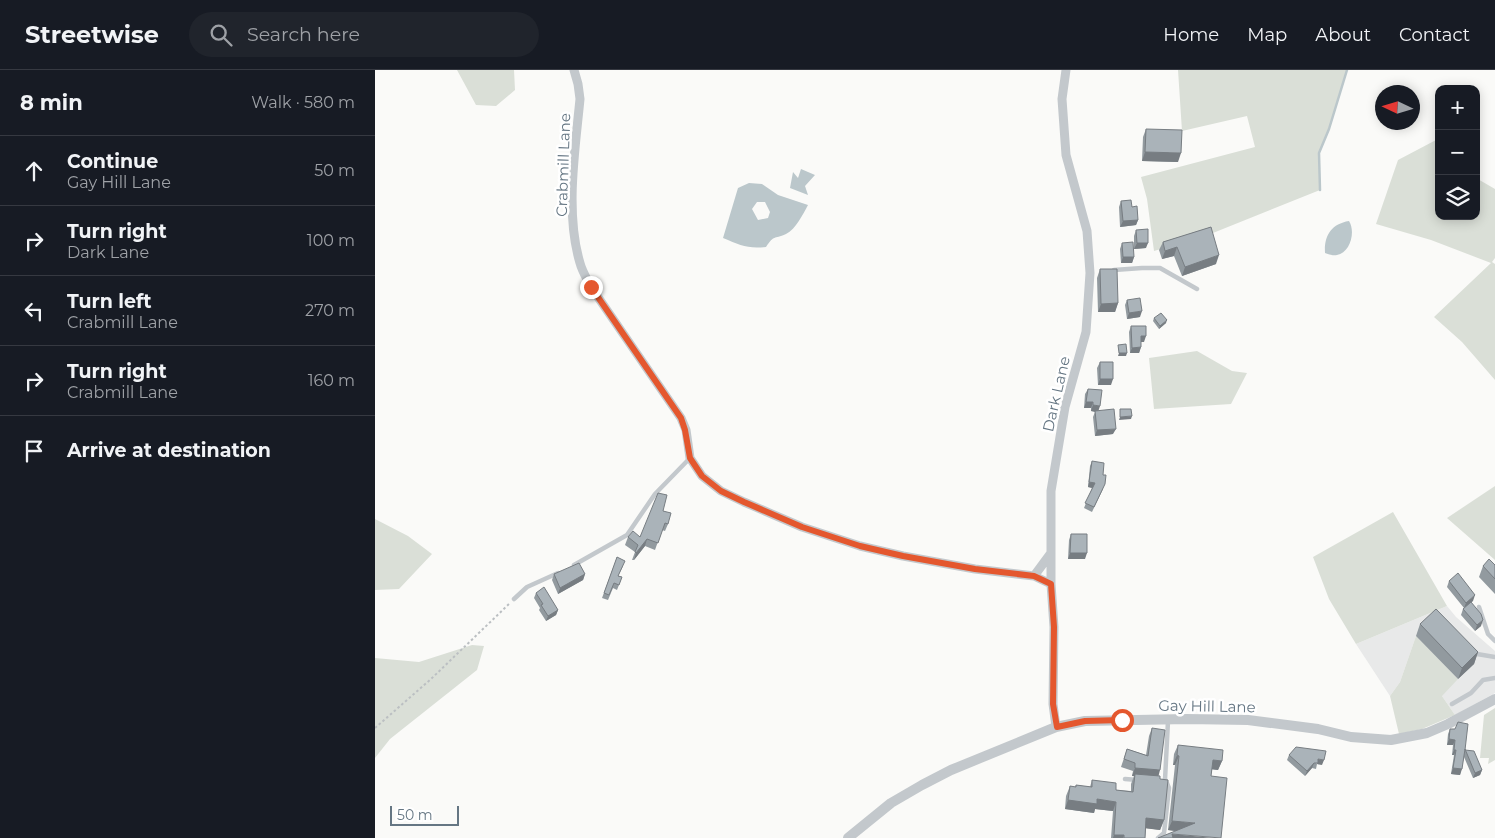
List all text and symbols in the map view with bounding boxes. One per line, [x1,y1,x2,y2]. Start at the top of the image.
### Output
search box [189,12,539,57]
text: Streetwise [25,20,159,49]
icon: search [207,21,235,49]
text: Search here [247,23,360,46]
text: Home [1163,24,1219,46]
text: Map [1247,24,1287,46]
text: About [1315,24,1371,46]
text: Contact [1399,24,1470,46]
north arrow [1375,85,1420,130]
map controls [1435,85,1480,220]
button: + [1435,85,1480,130]
text: 8 min [20,90,83,115]
text: Walk · 580 m [251,93,355,112]
street label: Crabmill Lane [552,113,574,217]
button: − [1435,130,1480,175]
text: Continue [67,150,158,173]
icon: ahead [20,157,48,185]
text: 50 m [314,161,355,180]
text: Gay Hill Lane [67,173,171,192]
button: layers [1435,175,1480,220]
text: Turn right [67,220,167,243]
icon: right [20,227,48,255]
text: 100 m [307,231,355,250]
text: Dark Lane [67,243,149,262]
route end [580,276,603,299]
text: Turn left [67,290,152,313]
icon: left [20,297,48,325]
text: 270 m [305,301,355,320]
text: Crabmill Lane [67,313,178,332]
street label: Dark Lane [1038,354,1074,434]
text: Turn right [67,360,167,383]
icon: right [20,367,48,395]
text: 160 m [308,371,355,390]
text: Crabmill Lane [67,383,178,402]
icon: arrive [20,437,48,465]
text: Arrive at destination [67,439,271,462]
street label: Gay Hill Lane [1158,696,1256,716]
route start [1111,709,1134,732]
scale bar [390,803,459,826]
text: 50 m [397,806,433,824]

